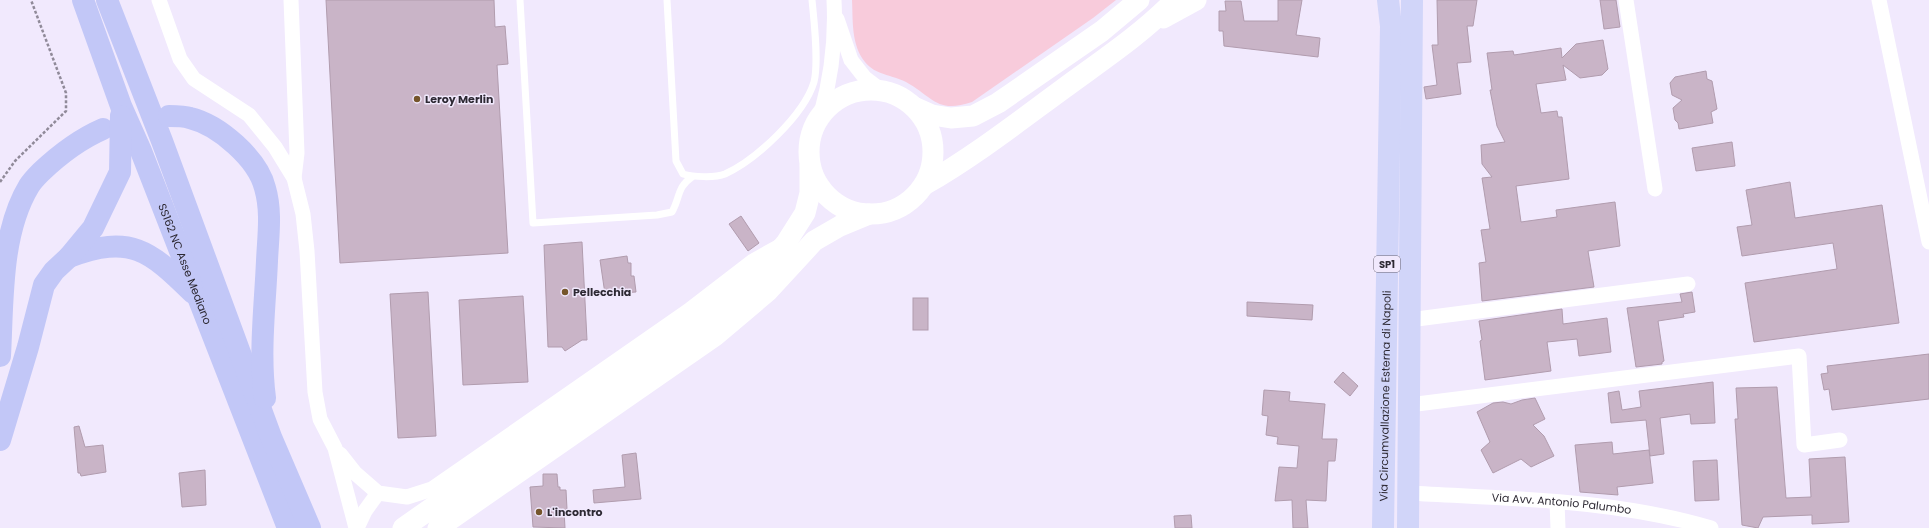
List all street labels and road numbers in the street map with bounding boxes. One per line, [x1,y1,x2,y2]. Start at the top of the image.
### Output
street label: SS162 NC Asse Mediano [154,201,216,327]
road number: SP1 [1374,256,1400,272]
street label: Via Circumvallazione Esterna di Napoli [1375,290,1395,502]
street label: Via Avv. Antonio Palumbo [1491,489,1633,518]

